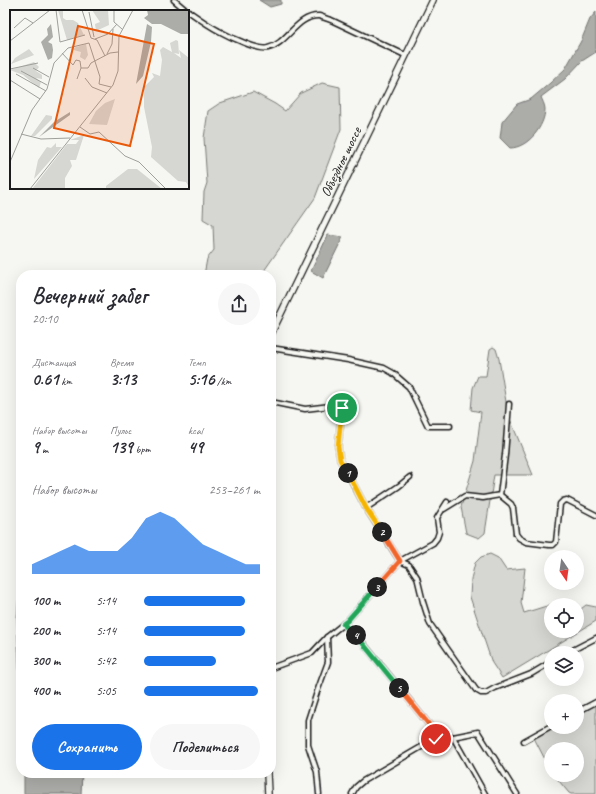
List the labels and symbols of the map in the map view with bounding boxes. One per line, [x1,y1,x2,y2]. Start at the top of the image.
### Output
inset map [10,10,189,189]
street label: Объездное шоссе [317,123,366,199]
pin [325,391,359,425]
pin: 1 [338,463,358,483]
pin: 2 [372,522,392,542]
north arrow [544,550,584,590]
pin: 3 [367,577,387,597]
pin: 4 [346,625,366,645]
pin: 5 [389,678,409,698]
pin [419,722,453,756]

